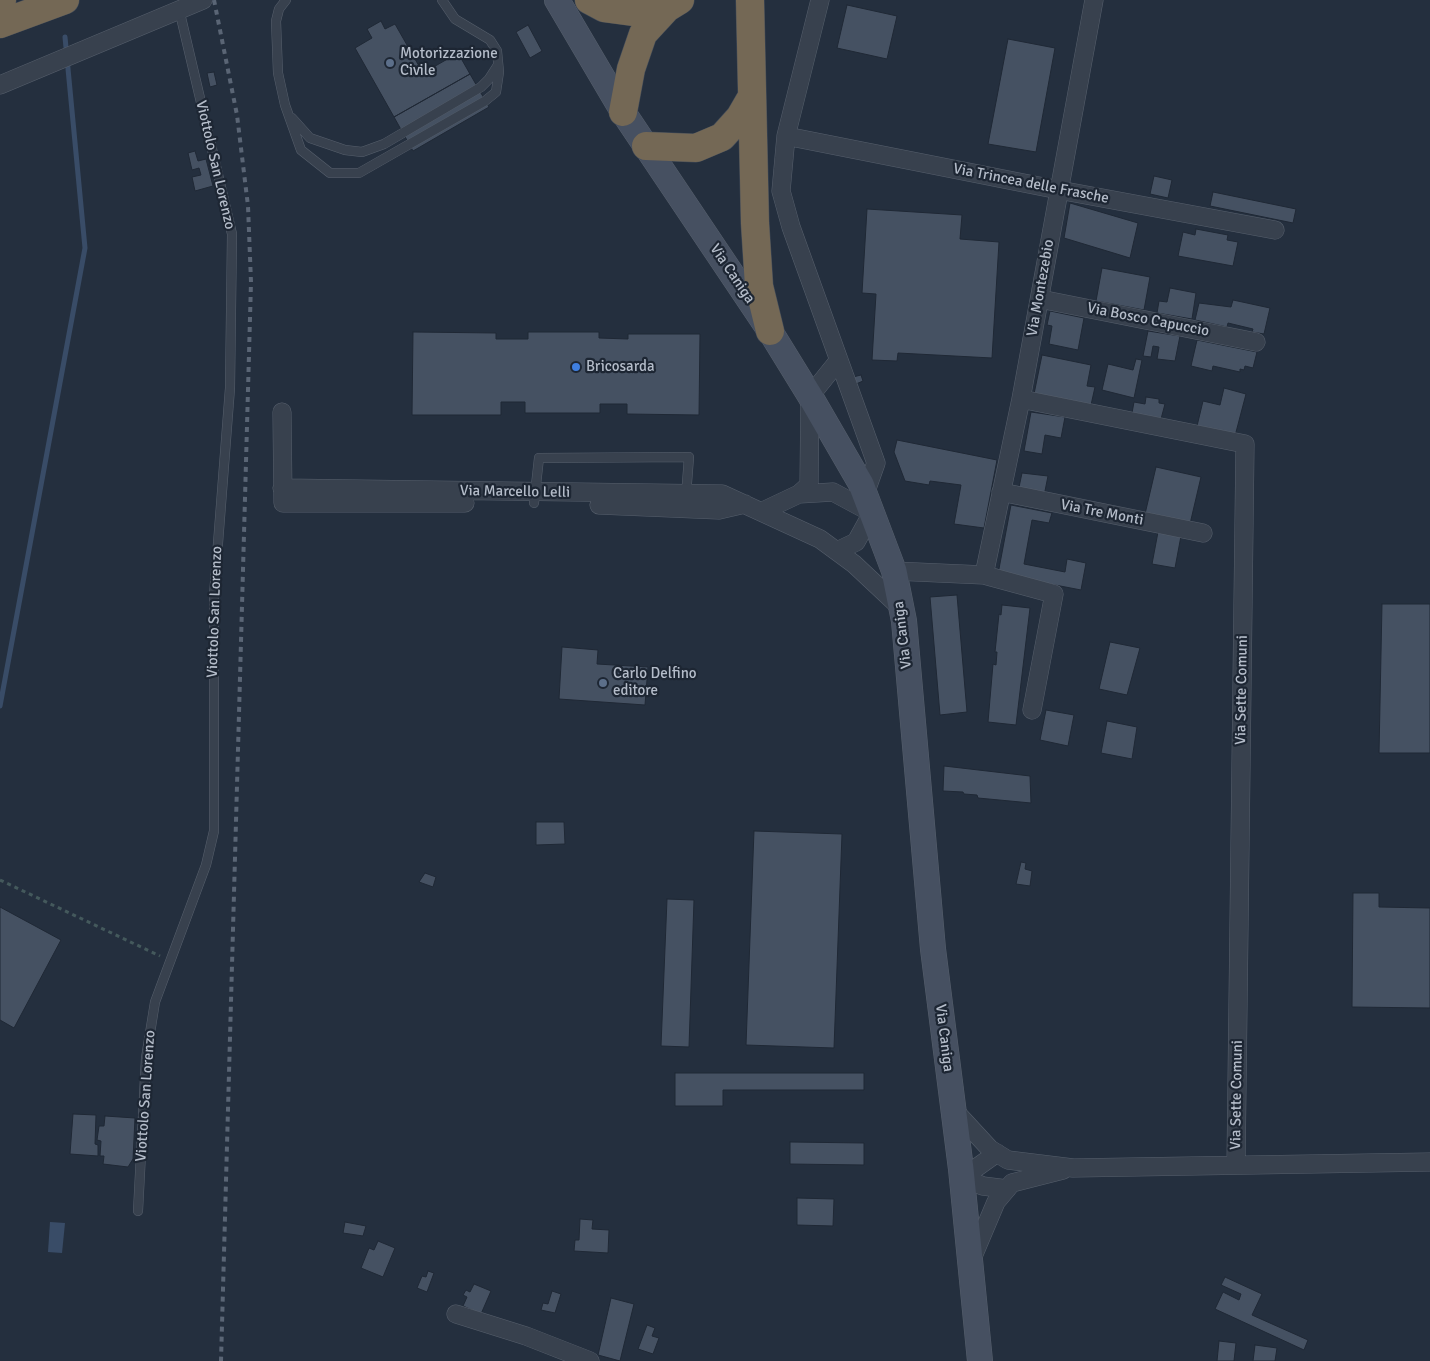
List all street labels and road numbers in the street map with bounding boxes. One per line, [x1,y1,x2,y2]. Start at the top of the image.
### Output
street label: Viottolo San Lorenzo [191,99,239,231]
street label: Via Trincea delle Frasche [952,160,1110,208]
street label: Via Montezebio [1024,238,1058,338]
street label: Via Caniga [706,241,758,307]
street label: Via Bosco Capuccio [1085,299,1211,341]
street label: Via Marcello Lelli [460,482,570,502]
street label: Via Tre Monti [1059,496,1145,530]
street label: Viottolo San Lorenzo [204,546,226,678]
street label: Via Caniga [890,600,916,670]
street label: Via Sette Comuni [1232,635,1252,745]
street label: Via Caniga [931,1003,957,1073]
street label: Viottolo San Lorenzo [132,1030,160,1162]
street label: Via Sette Comuni [1227,1040,1247,1150]

